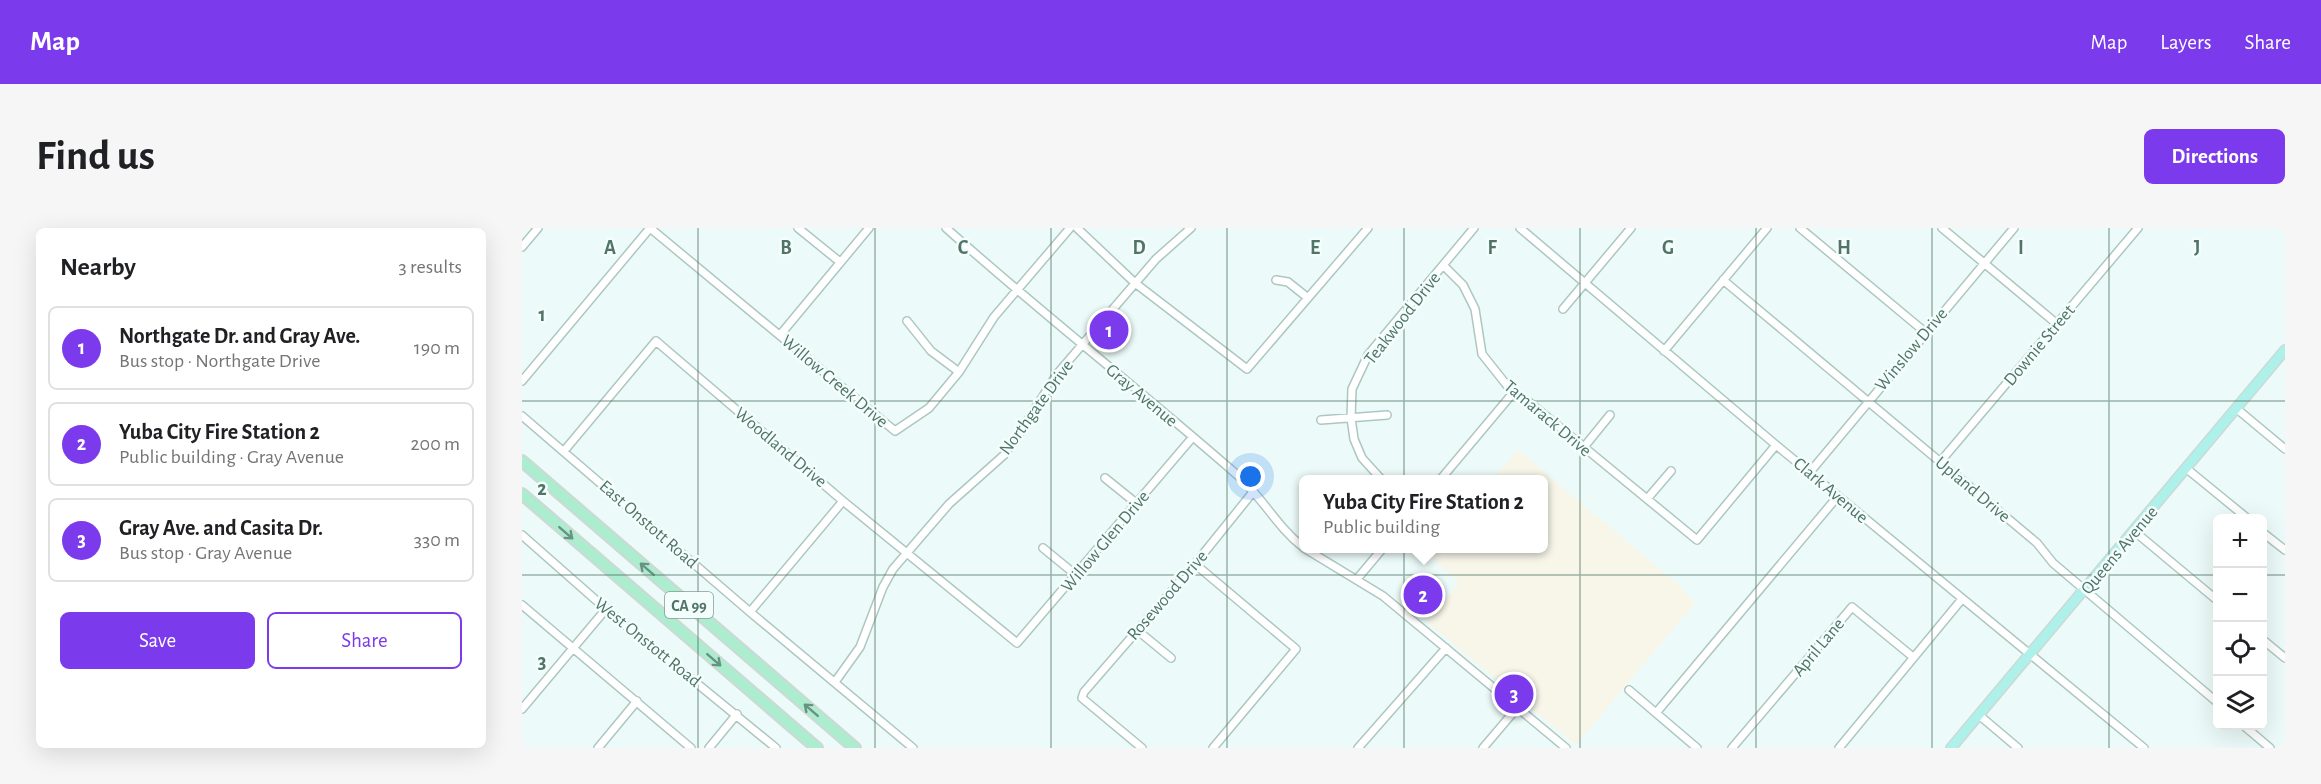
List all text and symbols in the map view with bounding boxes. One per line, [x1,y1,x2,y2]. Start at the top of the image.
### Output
text: Map [30,28,80,56]
text: Map [2091,32,2127,53]
text: Layers [2160,32,2211,53]
text: Share [2244,32,2291,53]
button: Directions [2144,129,2285,184]
text: Find us [36,135,155,177]
text: A [604,238,616,258]
text: B [780,238,792,258]
text: C [958,238,969,258]
text: D [1132,238,1146,258]
text: E [1310,238,1320,258]
text: F [1487,238,1497,258]
text: G [1662,238,1674,258]
text: H [1837,238,1851,258]
text: I [2018,238,2024,258]
text: J [2194,238,2200,258]
text: Nearby [60,254,136,280]
text: 3 results [398,257,462,277]
street label: Teakwood Drive [1361,269,1444,368]
street label: Downie Street [2001,302,2079,390]
text: 1 [538,305,546,325]
street label: Winslow Drive [1872,305,1951,394]
pin: 1 [1090,308,1128,352]
text: Northgate Dr. and Gray Ave. [119,325,360,347]
street label: Willow Creek Drive [778,332,891,431]
text: 1 [78,338,85,358]
text: 190 m [414,338,460,358]
text: Bus stop · Northgate Drive [119,351,320,371]
street label: Northgate Drive [996,357,1077,458]
street label: Gray Avenue [1102,361,1181,431]
street label: Tamarack Drive [1500,377,1594,460]
street label: Woodland Drive [731,404,830,491]
text: Yuba City Fire Station 2 [119,421,320,443]
text: 2 [77,434,86,454]
text: 200 m [410,434,460,454]
text: Public building · Gray Avenue [119,447,344,467]
street label: Upland Drive [1931,453,2013,526]
street label: Clark Avenue [1790,454,1871,527]
your location [1236,462,1265,491]
popup [1299,475,1548,553]
street label: East Onstott Road [596,477,701,572]
text: 2 [537,479,547,499]
street label: Willow Glen Drive [1058,488,1153,596]
text: Yuba City Fire Station 2 [1323,491,1524,513]
street label: Queens Avenue [2078,503,2162,598]
map controls [2213,514,2267,730]
button: + [2213,514,2267,568]
text: Gray Ave. and Casita Dr. [119,517,323,539]
text: Public building [1323,517,1440,537]
one-way arrow [558,526,574,539]
text: 3 [77,530,86,550]
text: 330 m [414,530,460,550]
text: Bus stop · Gray Avenue [119,543,292,563]
street label: Rosewood Drive [1124,547,1211,644]
one-way arrow [640,562,655,576]
button: − [2213,568,2267,622]
pin: 2 [1404,572,1442,617]
road number: CA 99 [665,592,713,618]
street label: West Onstott Road [591,595,704,691]
button: Save [60,612,255,669]
button: Share [267,612,462,669]
street label: April Lane [1789,615,1848,680]
button: locate [2213,622,2267,676]
text: 3 [538,652,546,672]
one-way arrow [706,653,721,667]
pin: 3 [1494,672,1534,716]
button: layers [2213,676,2267,730]
one-way arrow [804,703,819,717]

